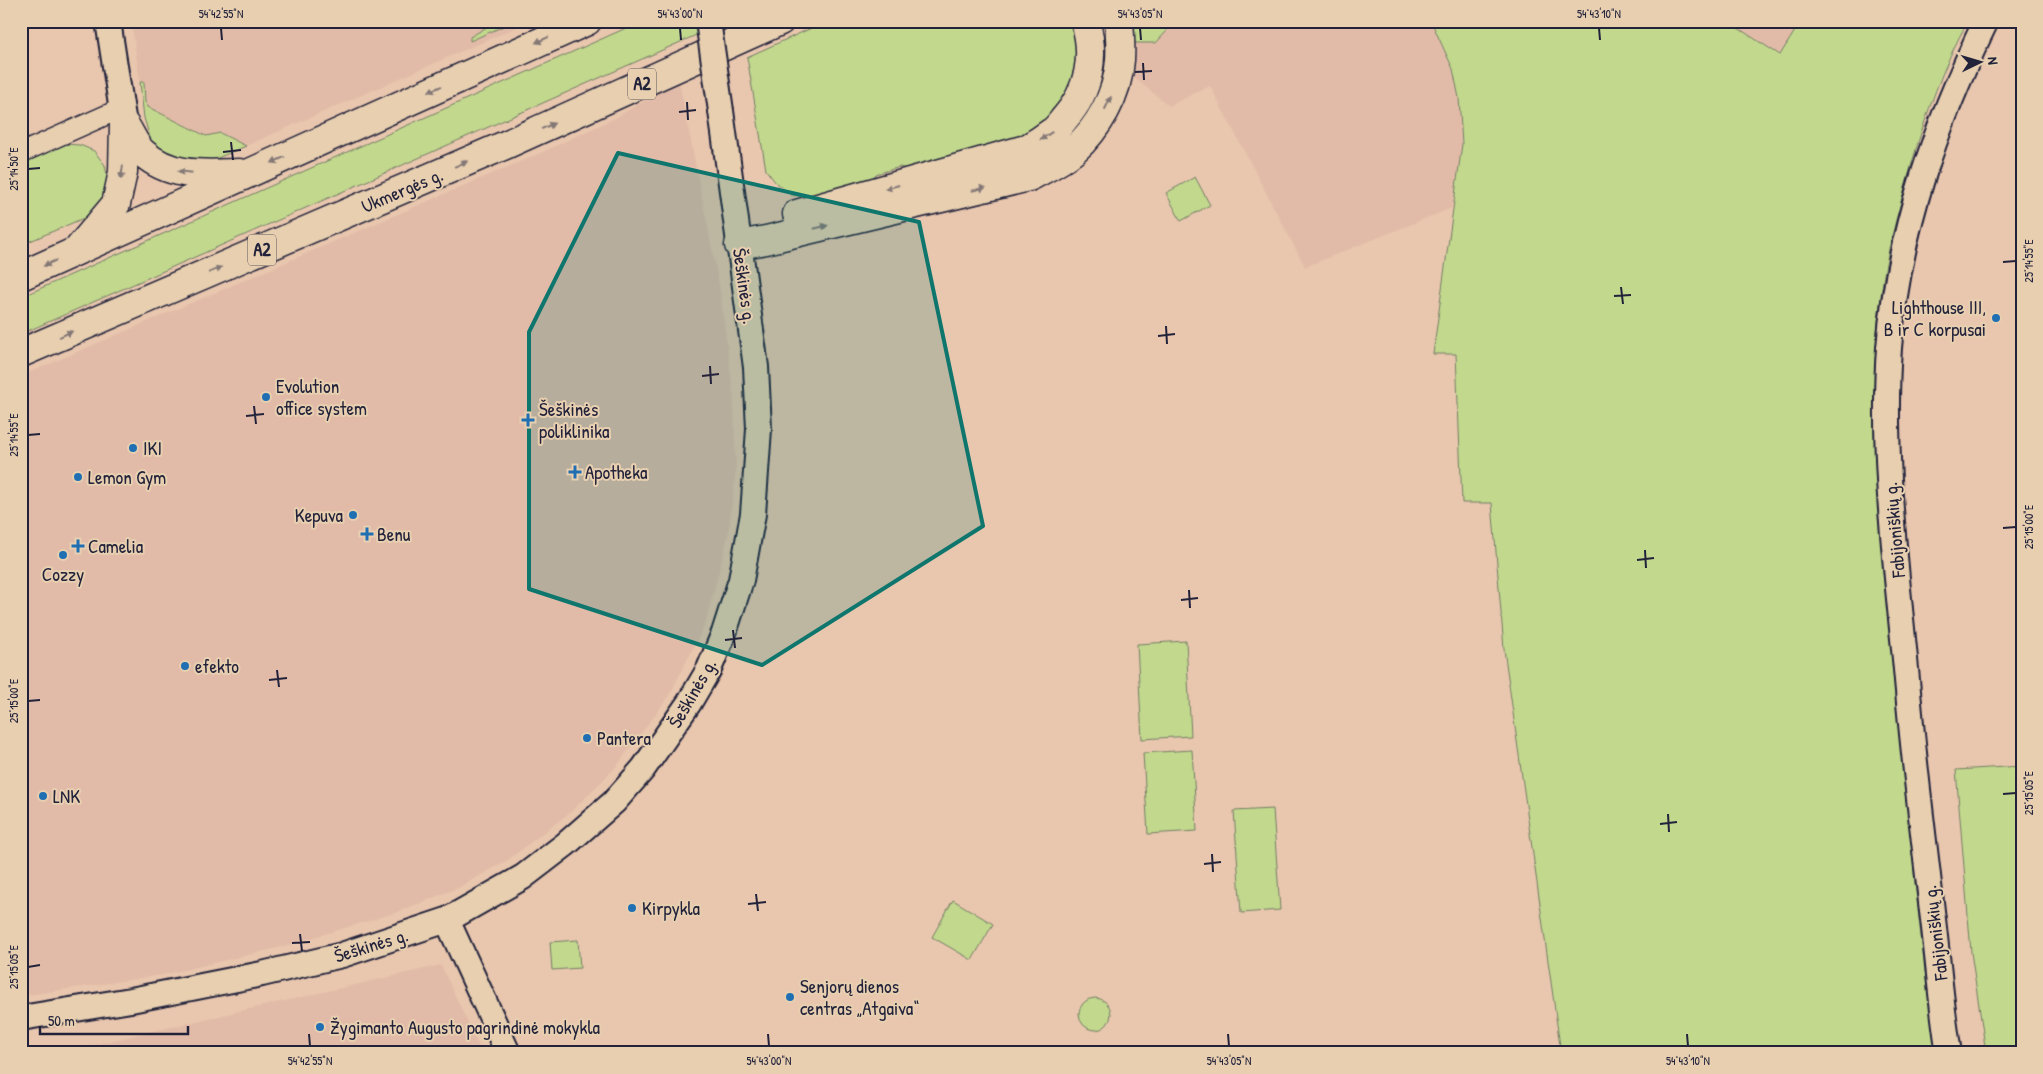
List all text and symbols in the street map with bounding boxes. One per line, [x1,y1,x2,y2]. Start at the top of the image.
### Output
text: 54°42'55"N [199,5,243,22]
text: 54°43'00"N [658,5,702,22]
text: 54°43'05"N [1118,5,1162,22]
text: 54°43'10"N [1577,5,1621,22]
one-way arrow [535,37,549,45]
north arrow [1956,38,2006,88]
text: N [1984,56,2003,66]
road number: A2 [628,68,656,100]
one-way arrow [428,85,442,93]
one-way arrow [1104,96,1112,110]
one-way arrow [541,122,555,130]
one-way arrow [1039,131,1053,141]
text: 25°14'50"E [5,146,22,191]
one-way arrow [271,157,285,165]
one-way arrow [454,160,468,168]
street label: Ukmergės g. [357,161,447,219]
one-way arrow [118,164,126,180]
one-way arrow [177,168,193,176]
one-way arrow [885,183,900,191]
one-way arrow [972,185,987,193]
one-way arrow [814,223,829,231]
road number: A2 [248,234,276,266]
text: 25°14'55"E [2020,239,2037,283]
street label: Šeškinės g. [727,247,763,325]
one-way arrow [43,259,57,267]
one-way arrow [208,265,222,273]
place label: Lighthouse III, B ir C korpusai [1884,294,1986,342]
marker: Lighthouse III, B ir C korpusai [1990,312,2002,324]
one-way arrow [59,329,73,337]
place label: Evolution office system [276,373,367,421]
marker: Evolution office system [260,391,272,403]
place label: Šeškinės poliklinika [539,396,610,444]
text: 25°14'55"E [5,413,22,457]
marker: Šeškinės poliklinika [521,413,535,427]
place label: IKI [143,435,162,461]
marker: IKI [127,442,139,454]
place label: Apotheka [585,459,648,485]
place label: Lemon Gym [88,464,166,490]
marker: Apotheka [569,466,581,478]
marker: Lemon Gym [72,471,84,483]
street label: Fabijoniškių g. [1877,481,1911,580]
place label: Kepuva [295,502,344,528]
text: 25°15'00"E [2020,504,2037,549]
marker: Kepuva [347,509,359,521]
place label: Benu [377,521,411,547]
marker: Benu [361,528,373,540]
place label: Camelia [88,533,144,559]
marker: Camelia [72,540,84,552]
marker: Cozzy [57,549,69,561]
place label: Cozzy [42,561,84,587]
place label: efekto [195,653,239,679]
street label: Šeškinės g. [662,654,722,732]
marker: efekto [179,660,191,672]
text: 25°15'00"E [5,678,22,723]
place label: Pantera [597,725,652,751]
marker: Pantera [581,732,593,744]
text: 25°15'05"E [2020,770,2037,815]
place label: LNK [53,783,80,809]
marker: LNK [37,790,49,802]
street label: Fabijoniškių g. [1916,884,1954,983]
place label: Kirpykla [642,895,701,921]
marker: Kirpykla [626,902,638,914]
street label: Šeškinės g. [331,921,411,969]
text: 25°15'05"E [5,944,22,989]
place label: Senjorų dienos centras „Atgaiva“ [800,973,919,1021]
marker: Senjorų dienos centras „Atgaiva“ [784,991,796,1003]
scale bar [40,1004,188,1036]
text: 50 m [48,1010,75,1031]
place label: Žygimanto Augusto pagrindinė mokykla [330,1014,601,1040]
marker: Žygimanto Augusto pagrindinė mokykla [314,1021,326,1033]
text: 54°42'55"N [288,1052,332,1069]
text: 54°43'00"N [747,1052,791,1069]
text: 54°43'05"N [1207,1052,1251,1069]
text: 54°43'10"N [1666,1052,1710,1069]

